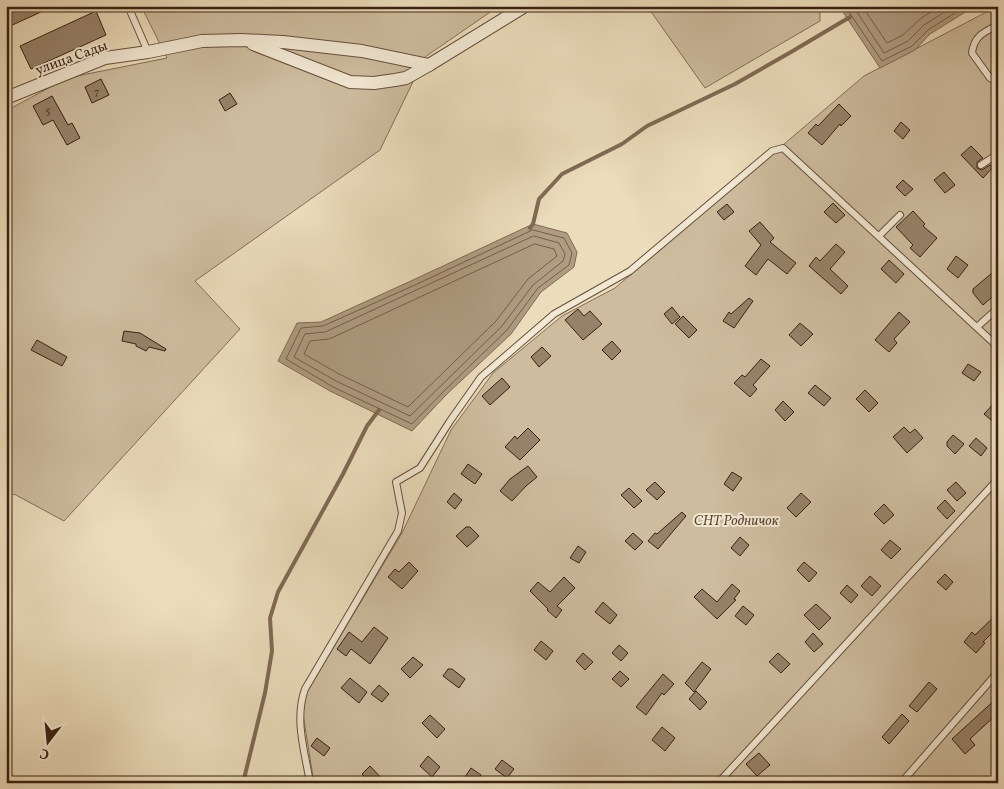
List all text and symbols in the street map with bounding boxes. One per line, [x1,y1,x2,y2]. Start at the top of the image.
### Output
street label: улица Сады [33,36,110,80]
house number: 7 [94,85,100,100]
house number: 5 [45,104,51,119]
park label: СНТ Родничок [694,512,779,531]
north arrow [22,716,72,766]
text: С [38,743,52,763]

